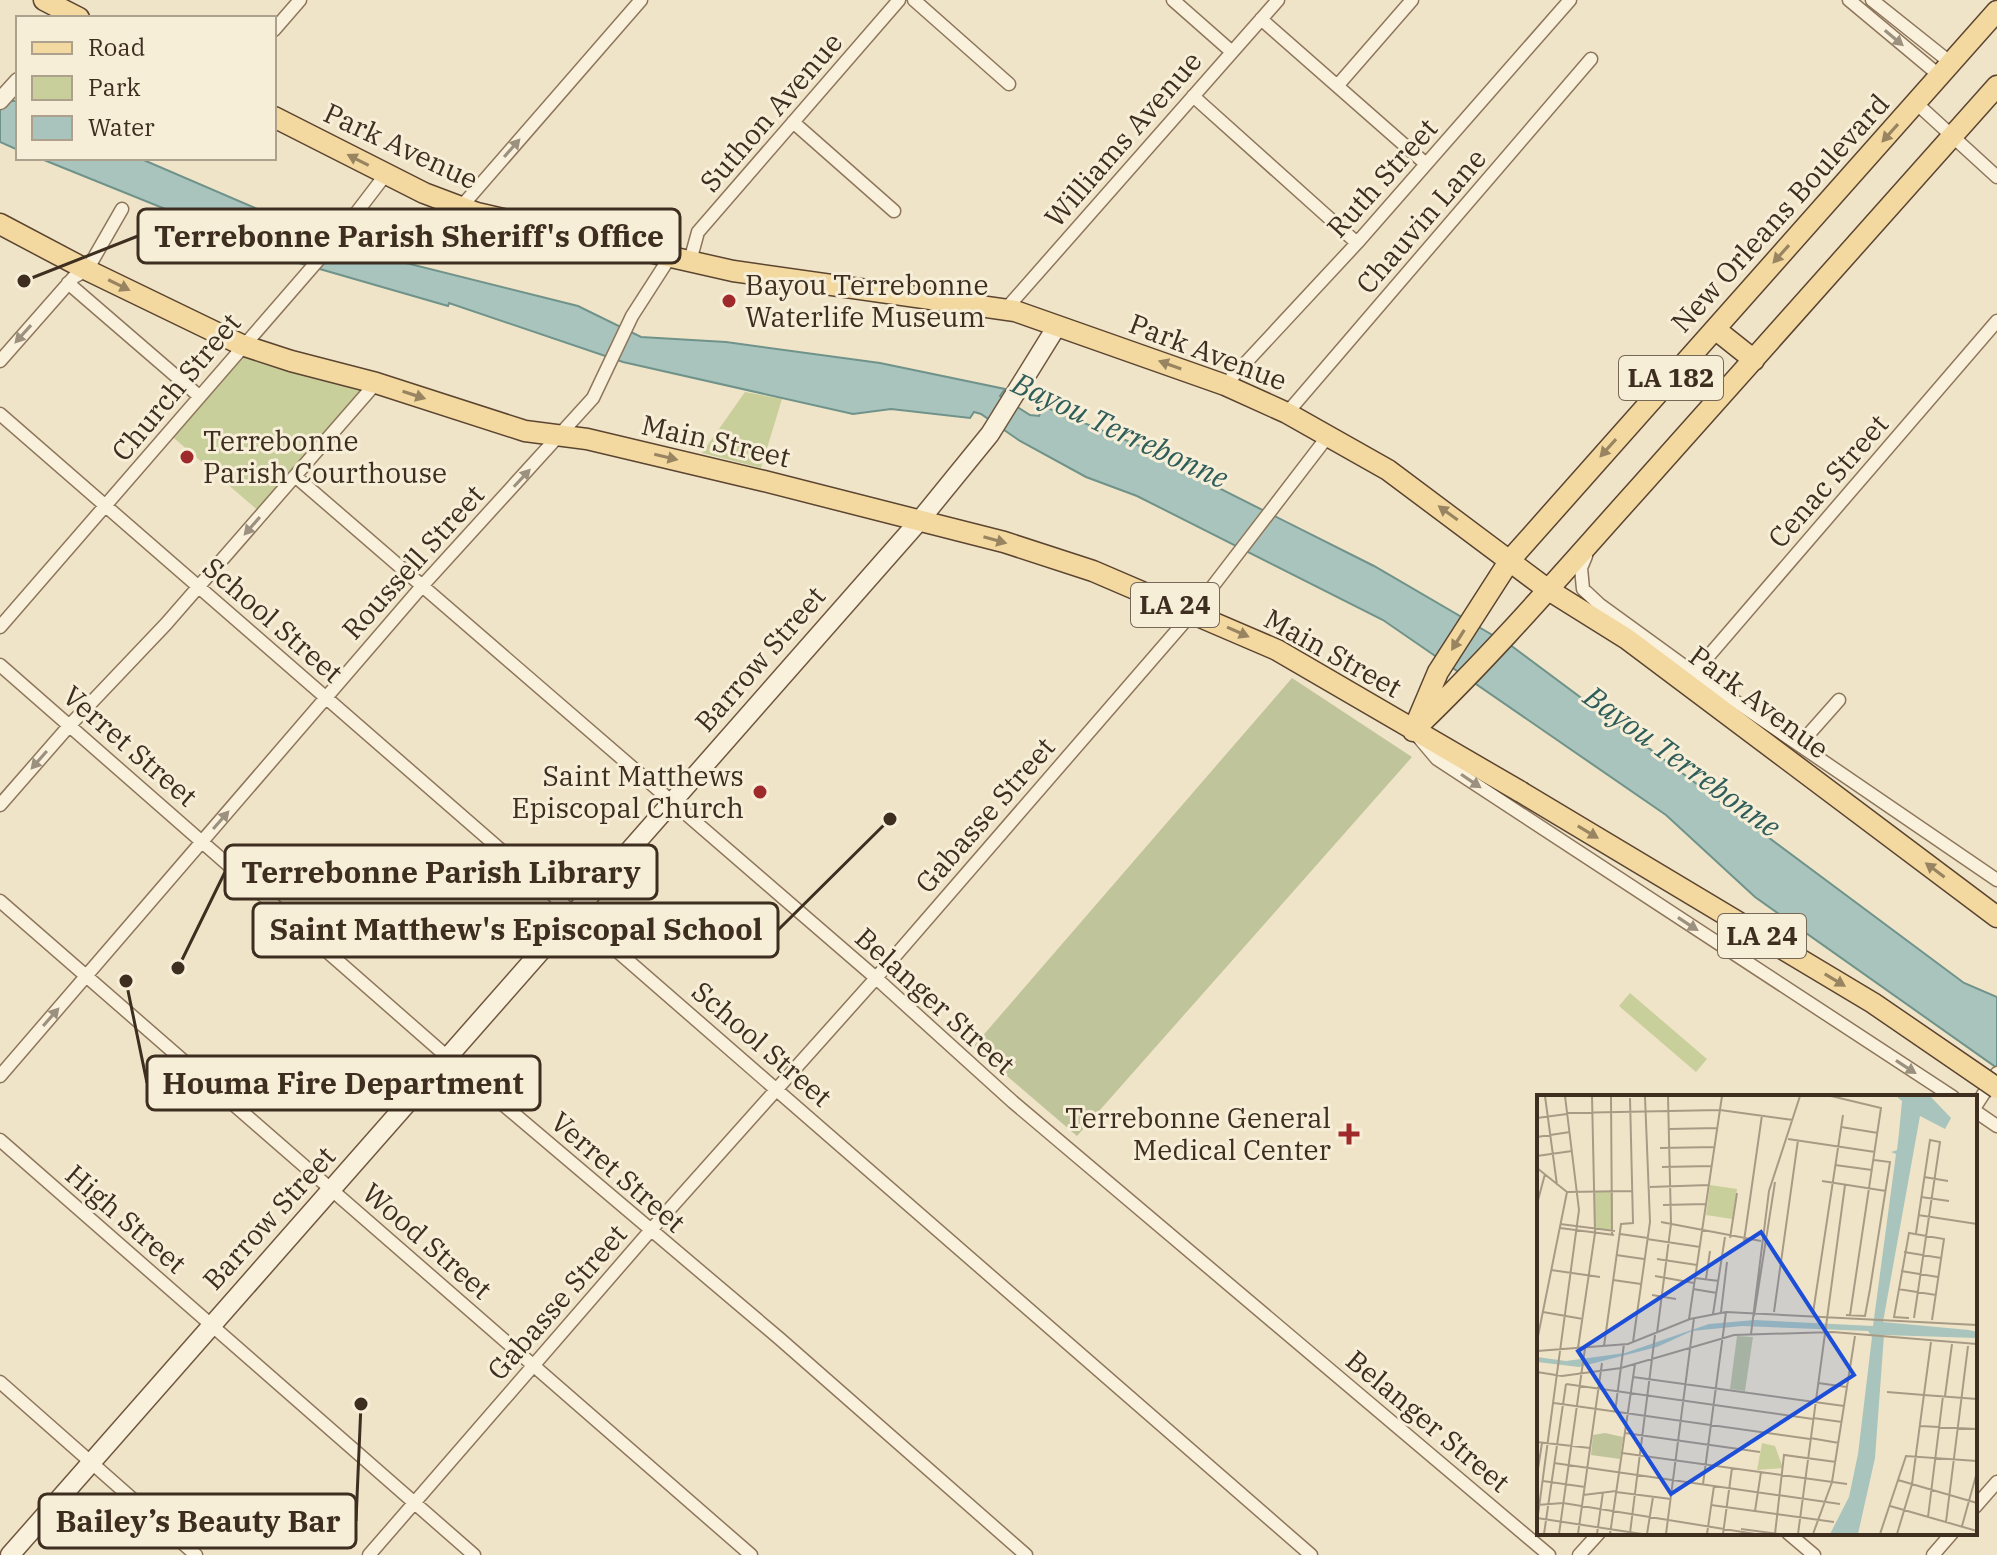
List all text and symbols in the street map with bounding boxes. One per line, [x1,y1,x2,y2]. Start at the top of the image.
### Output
legend [16,16,276,160]
street label: Suthon Avenue [691,24,850,199]
one-way arrow [1884,29,1904,46]
text: Road [88,31,145,63]
street label: Williams Avenue [1036,43,1209,234]
text: Park [88,71,140,103]
street label: New Orleans Boulevard [1663,85,1897,340]
street label: Park Avenue [318,94,484,197]
street label: Ruth Street [1318,110,1445,245]
text: Water [88,111,155,143]
one-way arrow [1881,123,1899,142]
one-way arrow [503,138,520,158]
street label: Chauvin Lane [1347,140,1494,301]
one-way arrow [347,153,370,167]
callout: Terrebonne Parish Sheriff's Office [138,209,680,263]
text: Terrebonne Parish Sheriff's Office [154,216,664,255]
one-way arrow [1773,244,1791,263]
place label: Bayou Terrebonne Waterlife Museum [745,266,989,335]
one-way arrow [107,278,131,292]
marker: Bayou Terrebonne Waterlife Museum [720,292,738,310]
street label: Church Street [103,305,248,468]
street label: Park Avenue [1124,305,1292,399]
one-way arrow [15,325,33,344]
road number: LA 182 [1619,356,1723,400]
one-way arrow [1158,358,1182,371]
water label: Bayou Terrebonne [1005,362,1235,497]
one-way arrow [402,389,426,402]
street label: Main Street [638,405,794,476]
street label: Cenac Street [1759,406,1896,555]
place label: Terrebonne Parish Courthouse [203,422,447,491]
one-way arrow [1600,437,1617,457]
marker: Terrebonne Parish Courthouse [178,448,196,466]
one-way arrow [653,452,678,464]
one-way arrow [512,468,530,487]
street label: Roussell Street [333,477,492,647]
one-way arrow [1437,506,1458,521]
one-way arrow [244,516,261,536]
one-way arrow [983,534,1007,547]
street label: School Street [196,549,351,691]
street label: Barrow Street [686,578,833,739]
road number: LA 24 [1131,583,1219,627]
street label: Main Street [1258,600,1409,706]
one-way arrow [1226,625,1249,639]
one-way arrow [1451,629,1465,651]
street label: Park Avenue [1682,637,1837,766]
water label: Bayou Terrebonne [1576,676,1789,845]
street label: Verret Street [55,677,206,814]
street label: Gabasse Street [907,729,1063,900]
one-way arrow [31,750,49,769]
place label: Saint Matthews Episcopal Church [512,757,744,826]
one-way arrow [1460,774,1481,789]
marker: Saint Matthews Episcopal Church [751,783,769,801]
one-way arrow [212,811,229,831]
one-way arrow [1577,825,1599,839]
callout: Terrebonne Parish Library [225,845,657,899]
text: Terrebonne Parish Library [241,852,641,891]
one-way arrow [1924,862,1945,878]
callout: Saint Matthew's Episcopal School [253,903,778,957]
text: Saint Matthew's Episcopal School [270,909,762,948]
road number: LA 24 [1718,914,1806,958]
one-way arrow [1677,917,1699,931]
street label: Belanger Street [848,919,1023,1082]
street label: School Street [685,973,840,1115]
one-way arrow [1824,973,1846,987]
one-way arrow [42,1008,59,1028]
callout: Houma Fire Department [147,1056,540,1110]
one-way arrow [1895,1059,1916,1074]
text: Houma Fire Department [162,1063,524,1102]
inset map [1537,1095,1977,1535]
place label: Terrebonne General Medical Center [1065,1099,1332,1168]
street label: Verret Street [543,1103,694,1240]
marker: Terrebonne General Medical Center [1338,1123,1360,1145]
street label: Barrow Street [194,1138,343,1297]
street label: High Street [58,1156,195,1281]
street label: Wood Street [355,1174,500,1307]
street label: Gabasse Street [479,1216,635,1387]
street label: Belanger Street [1339,1341,1518,1500]
callout: Bailey’s Beauty Bar [39,1494,356,1548]
text: Bailey’s Beauty Bar [56,1501,341,1540]

